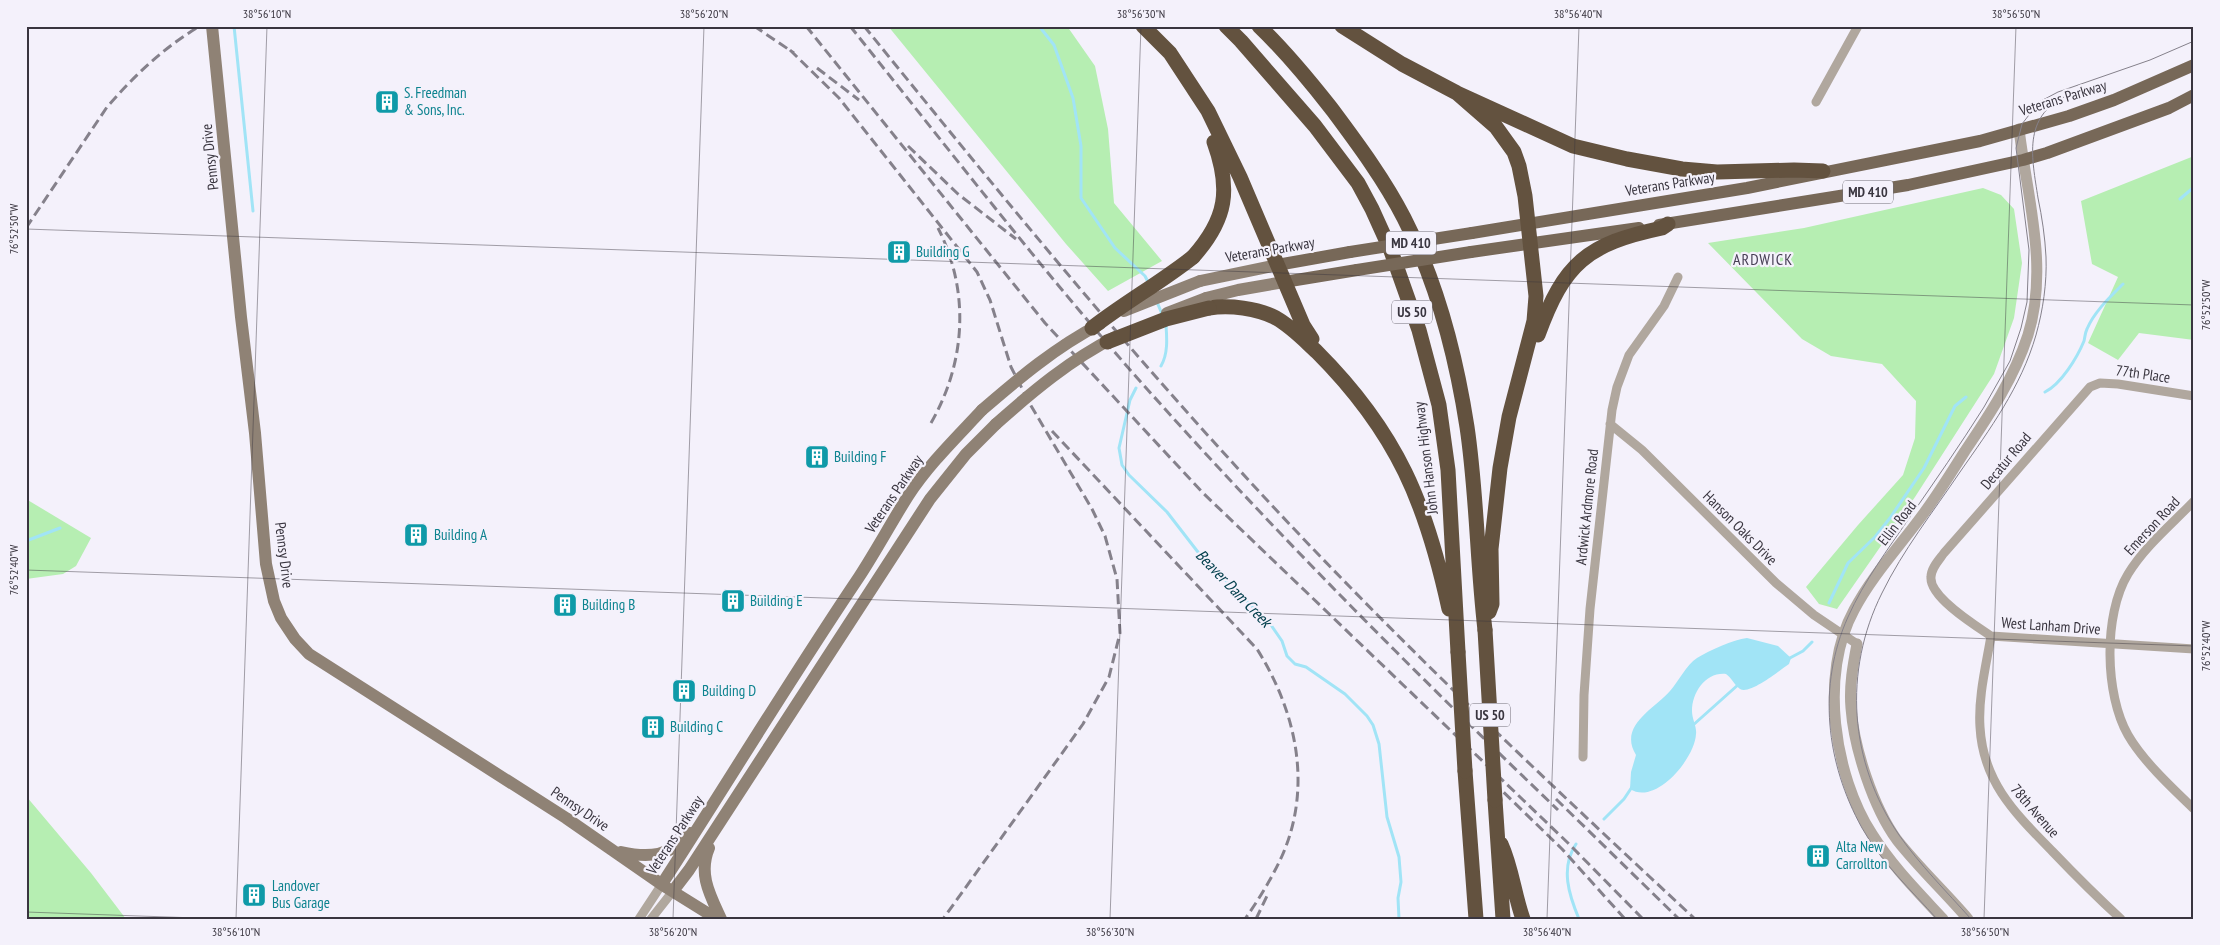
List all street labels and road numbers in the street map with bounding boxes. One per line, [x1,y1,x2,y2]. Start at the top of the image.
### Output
street label: Veterans Parkway [2016,75,2109,120]
street label: Pennsy Drive [197,123,222,191]
street label: Veterans Parkway [1623,167,1716,200]
road number: MD 410 [1843,180,1893,203]
street label: Veterans Parkway [1223,232,1316,267]
road number: MD 410 [1386,232,1436,254]
road number: US 50 [1392,300,1432,324]
street label: 77th Place [2115,360,2172,387]
street label: John Hanson Highway [1409,400,1442,516]
street label: Decatur Road [1976,428,2035,493]
street label: Ardwick Ardmore Road [1571,448,1602,566]
street label: Veterans Parkway [860,451,927,537]
street label: Hanson Oaks Drive [1699,486,1782,569]
street label: Emerson Road [2120,492,2184,559]
street label: Ellin Road [1873,496,1920,549]
street label: Pennsy Drive [271,521,298,589]
street label: West Lanham Drive [2001,613,2101,638]
road number: US 50 [1470,704,1510,726]
street label: 78th Avenue [2007,780,2064,841]
street label: Pennsy Drive [547,782,613,835]
street label: Veterans Parkway [641,791,707,879]

